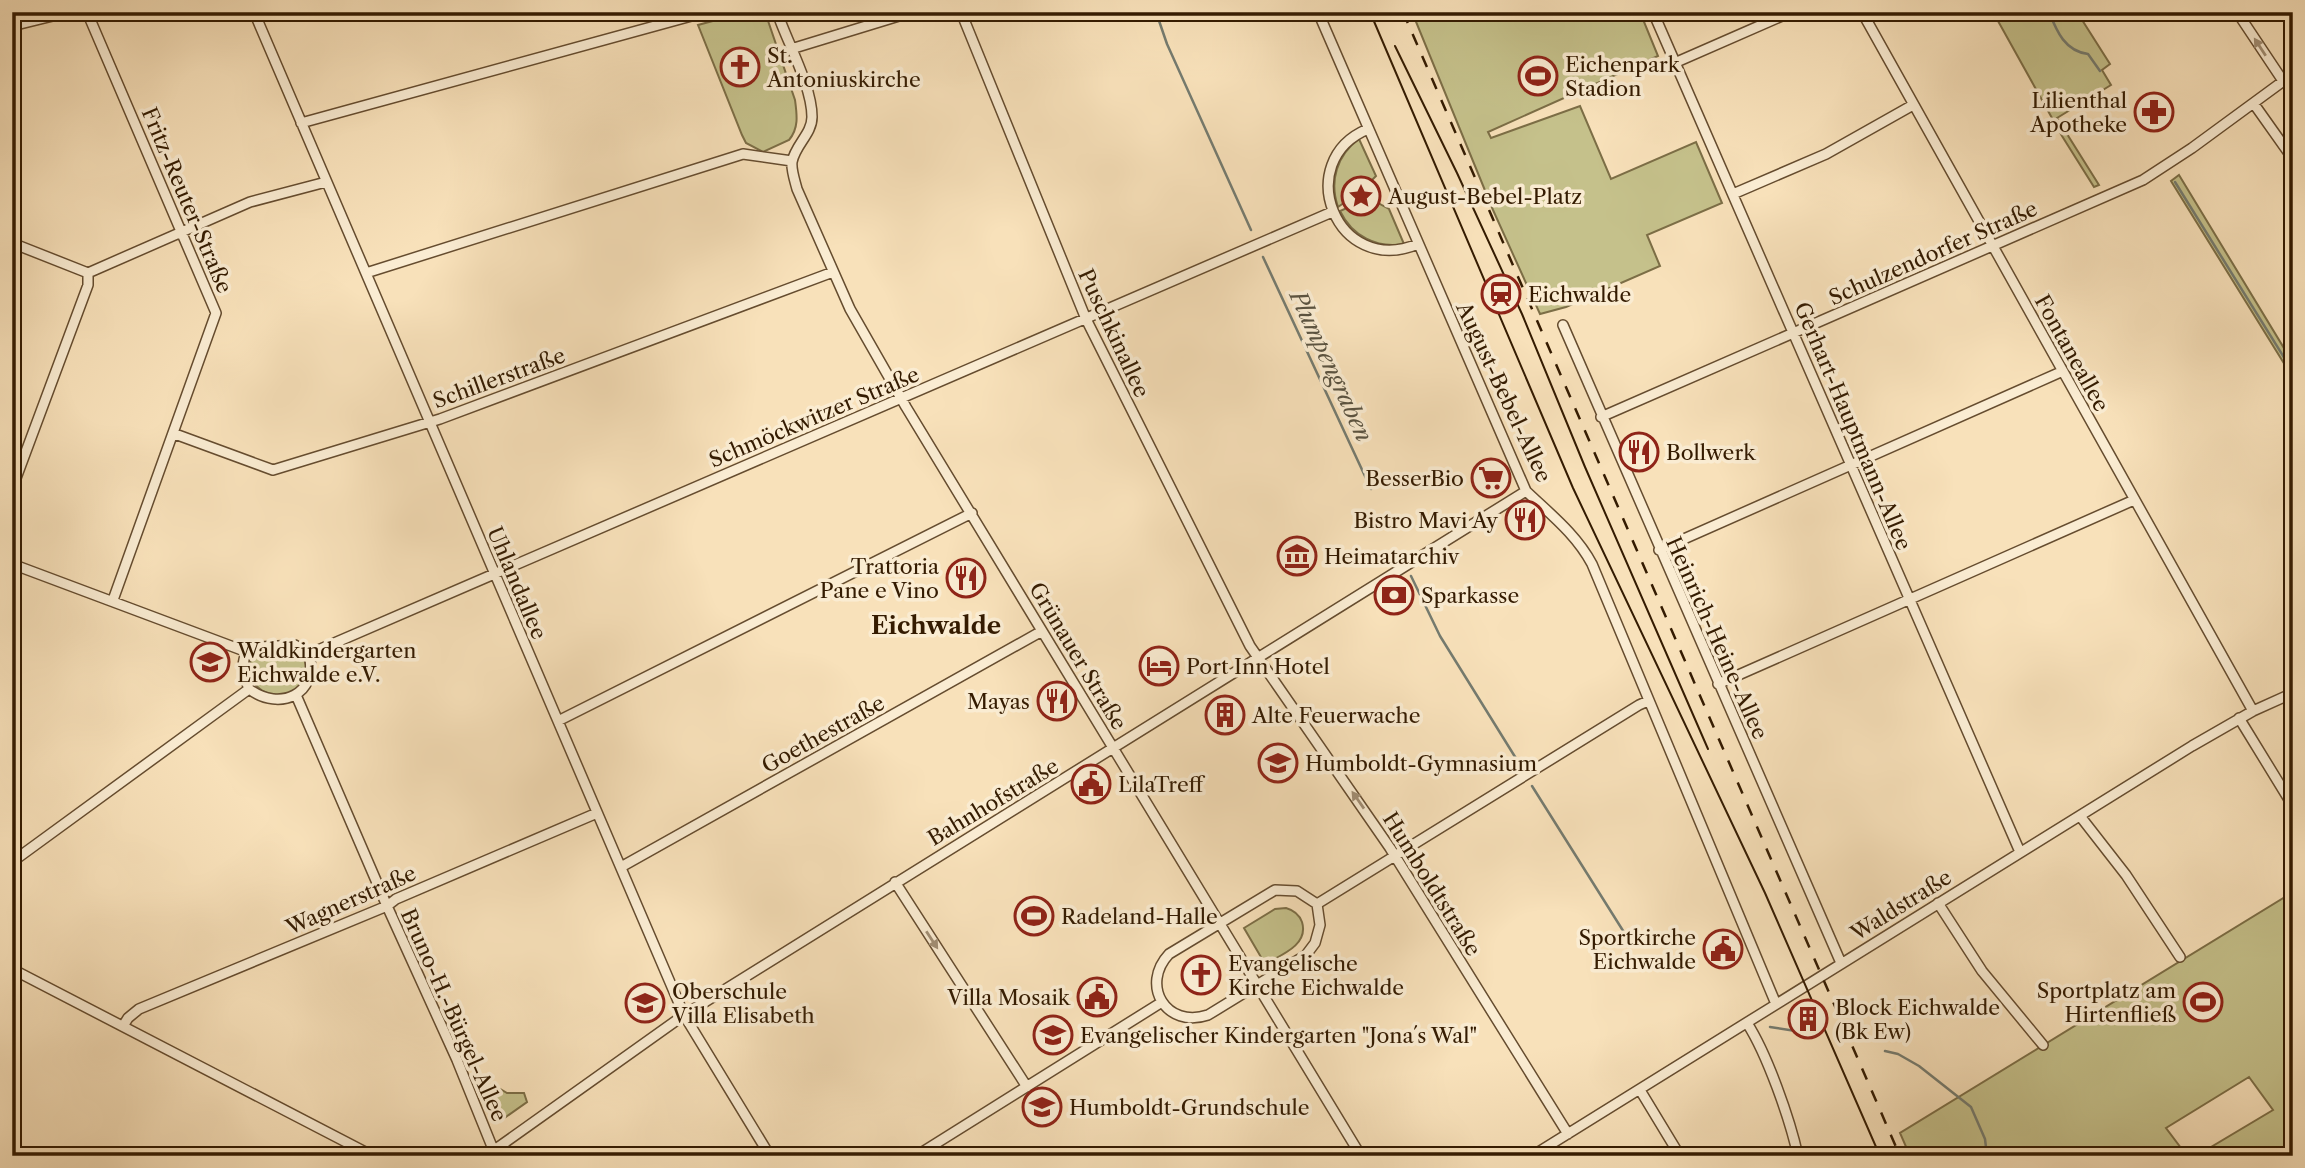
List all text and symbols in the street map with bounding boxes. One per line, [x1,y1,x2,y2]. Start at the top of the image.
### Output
one-way arrow [2253,37,2266,57]
place label: St. Antoniuskirche [766,43,921,92]
church icon: St. Antoniuskirche [719,46,761,88]
place label: Eichenpark Stadion [1565,52,1681,101]
sports icon: Eichenpark Stadion [1517,55,1559,97]
place label: Lilienthal Apotheke [2029,88,2127,137]
pharmacy icon: Lilienthal Apotheke [2133,91,2175,133]
street label: Fritz-Reuter-Straße [137,103,237,297]
place icon: August-Bebel-Platz [1340,175,1382,217]
place label: August-Bebel-Platz [1387,184,1582,209]
street label: Schulzendorfer Straße [1825,196,2041,310]
street label: Puschkinallee [1073,265,1155,401]
station icon: Eichwalde [1480,273,1522,315]
place label: Eichwalde [1528,282,1631,307]
water label: Plumpengraben [1283,284,1378,446]
street label: Fontaneallee [2030,290,2114,416]
street label: August-Bebel-Allee [1451,297,1557,486]
street label: Gerhart-Hauptmann-Allee [1789,298,1917,554]
street label: Schillerstraße [429,343,569,413]
street label: Schmöckwitzer Straße [705,361,923,473]
restaurant icon: Bollwerk [1618,431,1660,473]
place label: Bollwerk [1666,440,1756,465]
supermarket icon: BesserBio [1470,457,1512,499]
place label: BesserBio [1365,466,1464,491]
restaurant icon: Bistro Mavi Ay [1504,499,1546,541]
place label: Bistro Mavi Ay [1354,508,1498,533]
street label: Uhlandallee [482,523,552,643]
street label: Heinrich-Heine-Allee [1661,533,1773,743]
museum icon: Heimatarchiv [1276,535,1318,577]
place label: Heimatarchiv [1324,544,1460,569]
place label: Trattoria Pane e Vino [820,554,940,603]
restaurant icon: Trattoria Pane e Vino [945,557,987,599]
bank icon: Sparkasse [1373,574,1415,616]
street label: Grünauer Straße [1024,578,1132,734]
place label: Sparkasse [1421,583,1519,608]
district label: Eichwalde [871,611,1001,640]
place label: Waldkindergarten Eichwalde e.V. [236,638,416,687]
school or university icon: Waldkindergarten Eichwalde e.V. [189,641,231,683]
hotel icon: Port Inn Hotel [1138,645,1180,687]
place label: Port Inn Hotel [1186,654,1330,679]
restaurant icon: Mayas [1036,680,1078,722]
place label: Mayas [967,689,1030,714]
street label: Goethestraße [757,690,889,778]
building icon: Alte Feuerwache [1204,694,1246,736]
place label: Alte Feuerwache [1251,703,1420,728]
school or university icon: Humboldt-Gymnasium [1257,742,1299,784]
place label: Humboldt-Gymnasium [1305,751,1537,776]
street label: Bahnhofstraße [923,753,1063,851]
public building icon: LilaTreff [1070,763,1112,805]
place label: LilaTreff [1118,772,1206,797]
one-way arrow [1351,791,1365,809]
street label: Humboldtstraße [1378,808,1486,960]
street label: Wagnerstraße [281,860,420,940]
street label: Waldstraße [1845,864,1956,946]
sports icon: Radeland-Halle [1013,895,1055,937]
place label: Radeland-Halle [1061,904,1218,929]
street label: Bruno-H.-Bürgel-Allee [396,905,512,1125]
place label: Sportkirche Eichwalde [1578,925,1696,974]
public building icon: Sportkirche Eichwalde [1702,928,1744,970]
one-way arrow [926,930,939,949]
place label: Evangelische Kirche Eichwalde [1228,951,1404,1000]
church icon: Evangelische Kirche Eichwalde [1180,954,1222,996]
public building icon: Villa Mosaik [1076,976,1118,1018]
place label: Sportplatz am Hirtenfließ [2037,978,2176,1027]
place label: Oberschule Villa Elisabeth [671,979,815,1028]
sports icon: Sportplatz am Hirtenfließ [2182,981,2224,1023]
school or university icon: Oberschule Villa Elisabeth [624,982,666,1024]
place label: Villa Mosaik [946,985,1071,1010]
place label: Block Eichwalde (Bk Ew) [1835,995,2000,1044]
building icon: Block Eichwalde (Bk Ew) [1787,998,1829,1040]
school or university icon: Evangelischer Kindergarten "Jona´s Wal" [1032,1014,1074,1056]
place label: Evangelischer Kindergarten "Jona´s Wal" [1080,1023,1477,1048]
school or university icon: Humboldt-Grundschule [1021,1086,1063,1128]
place label: Humboldt-Grundschule [1069,1095,1310,1120]

